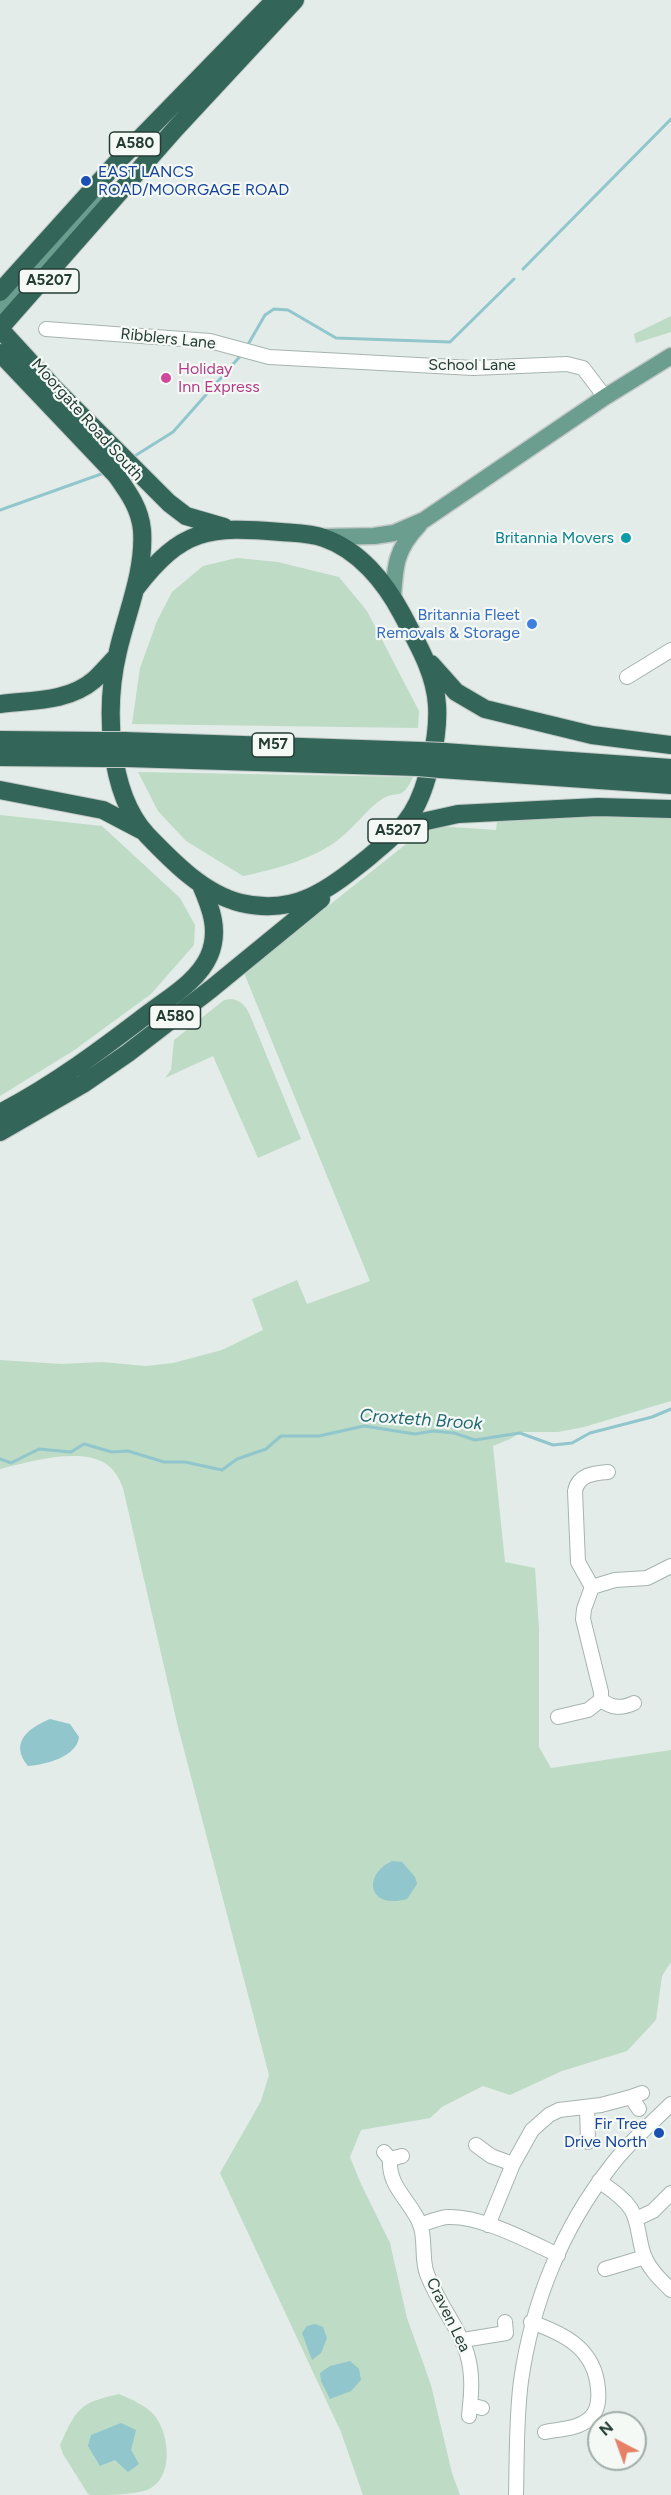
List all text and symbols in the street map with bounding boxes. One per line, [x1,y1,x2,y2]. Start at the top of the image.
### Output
road number: A580 [110,132,160,156]
place label: EAST LANCS ROAD/MOORGAGE ROAD [98,162,289,200]
marker: EAST LANCS ROAD/MOORGAGE ROAD [79,174,93,188]
road number: A5207 [19,269,79,293]
street label: Ribblers Lane [119,324,217,354]
street label: Moorgate Road South [27,355,147,485]
street label: School Lane [428,355,516,375]
place label: Holiday Inn Express [178,359,260,397]
marker: Holiday Inn Express [159,371,173,385]
place label: Britannia Movers [495,528,614,548]
marker: Britannia Movers [619,531,633,545]
place label: Britannia Fleet Removals & Storage [376,605,520,643]
marker: Britannia Fleet Removals & Storage [525,617,539,631]
road number: M57 [252,733,294,757]
road number: A5207 [368,819,428,843]
road number: A580 [150,1005,201,1029]
water label: Croxteth Brook [359,1405,483,1435]
place label: Fir Tree Drive North [564,2114,647,2152]
marker: Fir Tree Drive North [652,2126,666,2140]
street label: Craven Lea [422,2275,474,2355]
north arrow [587,2411,647,2471]
text: N [595,2417,617,2440]

